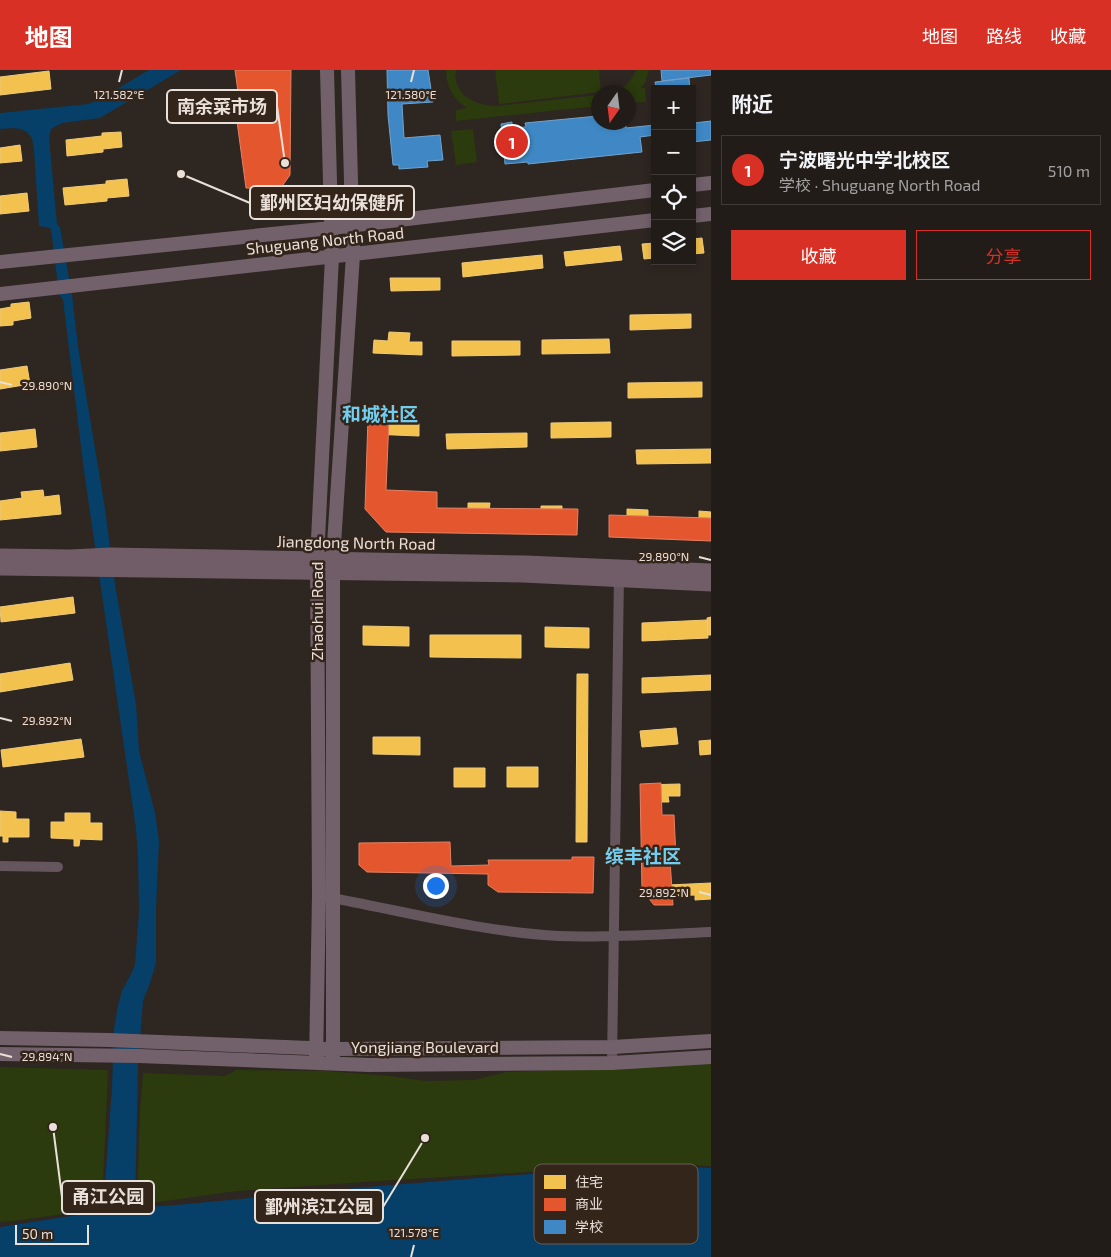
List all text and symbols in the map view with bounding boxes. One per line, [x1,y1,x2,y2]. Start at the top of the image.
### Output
text: 地图 [25,22,73,51]
text: 地图 [922,25,958,47]
text: 路线 [986,25,1022,47]
text: 收藏 [1050,25,1086,47]
north arrow [591,85,636,130]
map controls [651,85,696,265]
button: + [651,85,696,130]
text: 121.582°E [94,87,145,101]
text: 121.580°E [385,87,437,101]
callout: 南余菜市场 [167,90,277,123]
text: 附近 [731,91,773,116]
text: 南余菜市场 [177,95,267,117]
pin: 1 [496,123,528,161]
button: − [651,130,696,175]
text: 宁波曙光中学北校区 [779,148,950,171]
text: 1 [745,161,751,180]
text: 510 m [1048,161,1090,180]
button: locate [651,175,696,220]
text: 学校 · Shuguang North Road [779,175,981,194]
callout: 鄞州区妇幼保健所 [250,186,414,219]
text: 鄞州区妇幼保健所 [260,191,404,213]
button: layers [651,220,696,265]
street label: Shuguang North Road [245,222,405,258]
button: 收藏 [731,230,906,280]
button: 分享 [916,230,1091,280]
text: 29.890°N [22,378,72,392]
district label: 和城社区 [342,402,418,425]
street label: Jiangdong North Road [276,531,436,553]
text: 29.890°N [639,549,689,563]
street label: Zhaohui Road [307,561,326,661]
text: 29.892°N [22,713,72,727]
district label: 缤丰社区 [605,844,681,867]
your location [423,873,449,899]
text: 29.892°N [639,885,689,899]
street label: Yongjiang Boulevard [351,1037,499,1057]
text: 29.894°N [22,1049,72,1063]
legend [534,1164,698,1244]
text: 住宅 [575,1173,603,1190]
callout: 甬江公园 [62,1181,154,1214]
text: 甬江公园 [72,1185,144,1207]
callout: 鄞州滨江公园 [255,1190,383,1223]
text: 鄞州滨江公园 [265,1195,373,1217]
text: 商业 [575,1195,603,1212]
text: 学校 [575,1218,603,1235]
scale bar [15,1222,89,1245]
text: 50 m [22,1225,53,1242]
text: 121.578°E [389,1225,439,1239]

